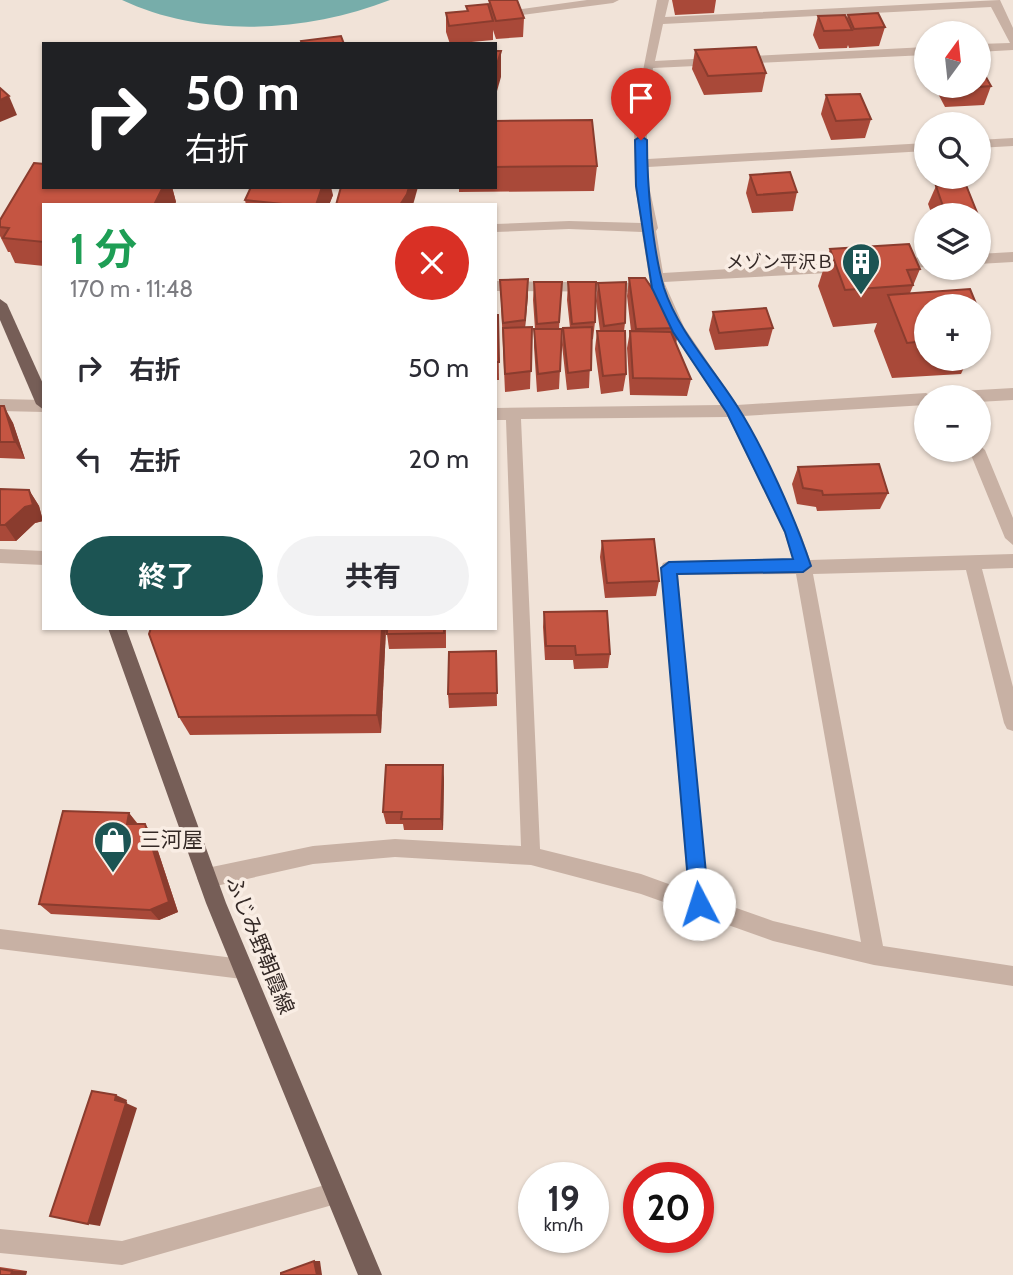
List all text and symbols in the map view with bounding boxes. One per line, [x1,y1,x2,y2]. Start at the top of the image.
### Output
north arrow [914,21,990,98]
map controls [914,21,991,462]
text: 50 m [185,63,300,122]
pin [611,68,671,140]
icon: right [70,70,161,161]
icon: arrive [622,79,660,117]
button: search [914,112,991,189]
text: 右折 [185,129,249,168]
button: layers [914,203,991,280]
text: 1 分 [70,223,137,275]
button: close [395,226,469,300]
building icon: メゾン平沢Ｂ [840,241,882,296]
place label: メゾン平沢Ｂ [726,251,834,273]
text: 170 m · 11:48 [70,275,193,303]
button: + [914,294,991,371]
icon: right [70,349,108,387]
text: 50 m [408,352,469,384]
text: 右折 [129,354,181,386]
button: − [914,385,991,462]
icon: left [70,440,108,478]
text: 20 m [409,443,469,475]
text: 左折 [129,445,181,477]
button: 終了 [70,536,263,616]
button: 共有 [277,536,469,616]
shop icon: 三河屋 [92,819,134,874]
place label: 三河屋 [140,827,203,852]
position arrow [662,867,736,941]
street label: ふじみ野朝霞線 [221,872,300,1018]
speed limit sign: 20 [623,1162,714,1253]
text: 19 [547,1177,580,1220]
text: km/h [544,1214,583,1236]

